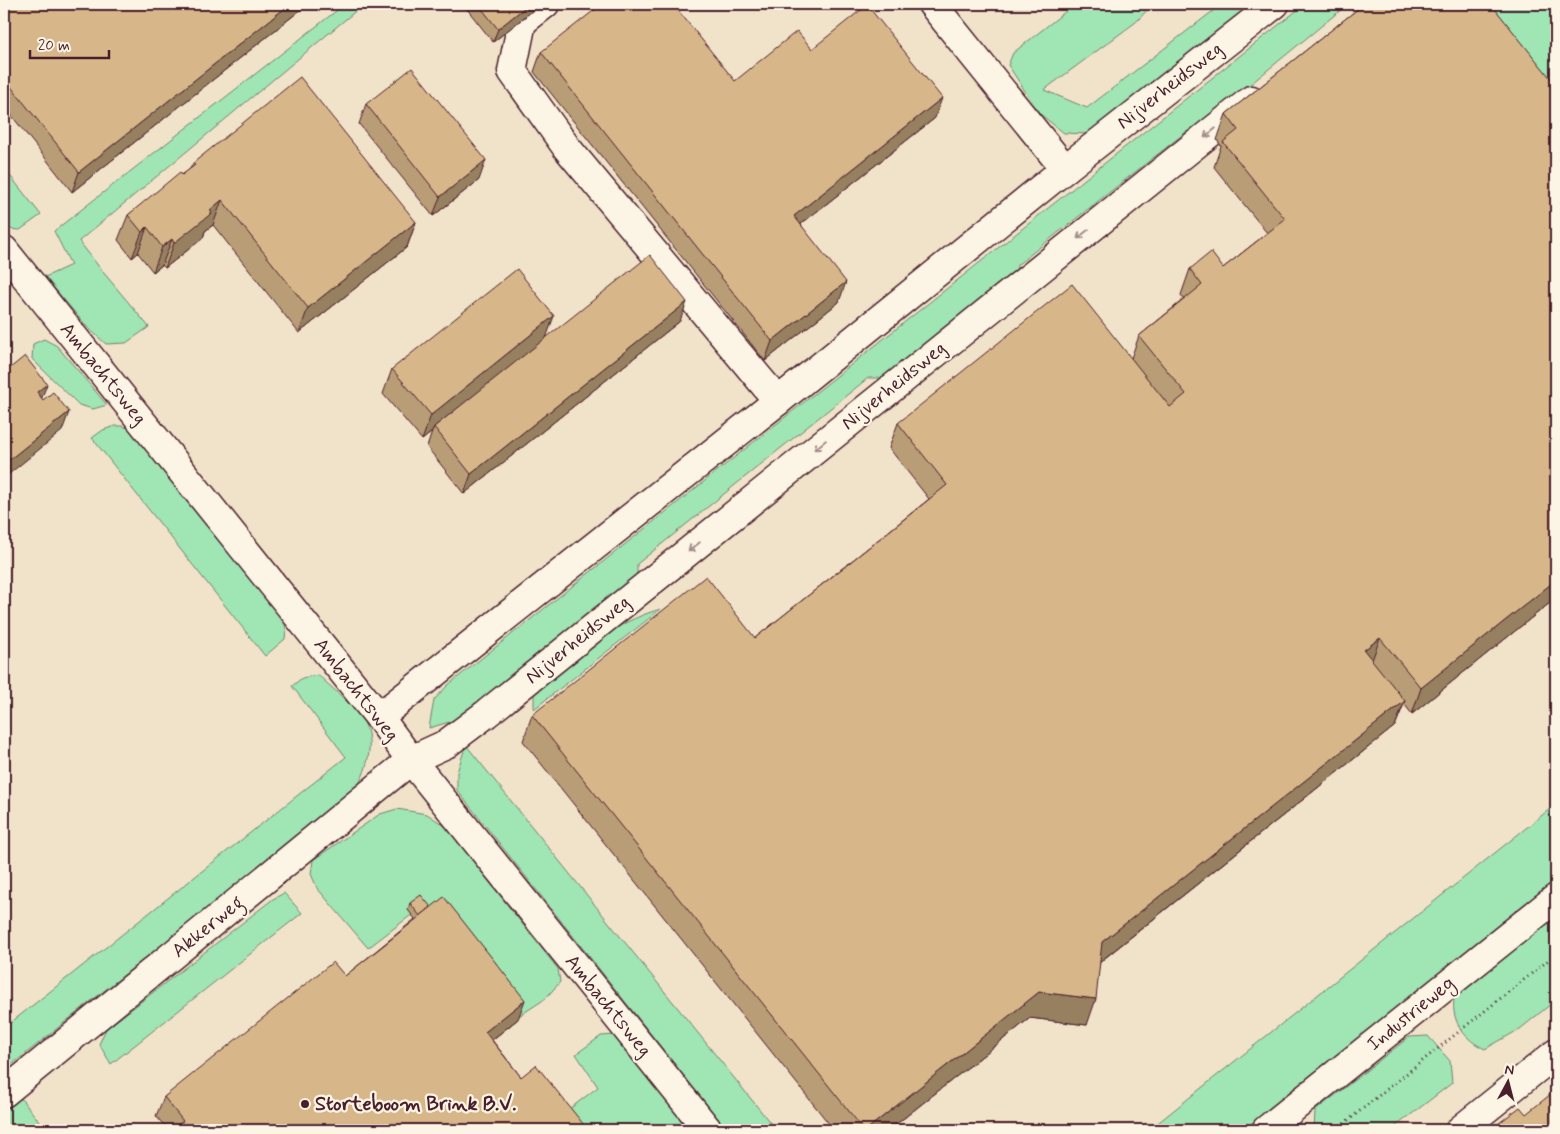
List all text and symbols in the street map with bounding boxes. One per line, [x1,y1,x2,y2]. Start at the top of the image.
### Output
scale bar [30,28,109,60]
text: 20 m [38,36,70,56]
street label: Nijverheidsweg [1111,36,1229,136]
one-way arrow [1204,127,1217,138]
one-way arrow [1077,228,1090,239]
street label: Ambachtsweg [53,317,153,431]
street label: Nijverheidsweg [836,335,952,437]
one-way arrow [814,440,827,451]
one-way arrow [687,542,700,553]
street label: Nijverheidsweg [520,589,636,691]
street label: Ambachtsweg [307,633,405,747]
street label: Akkerweg [166,890,251,966]
street label: Ambachtsweg [558,949,658,1063]
street label: Industrieweg [1361,970,1461,1058]
north arrow [1482,1056,1532,1106]
text: N [1504,1061,1515,1080]
place label: Storteboom Brink B.V. [315,1091,516,1118]
marker: Storteboom Brink B.V. [299,1098,311,1110]

